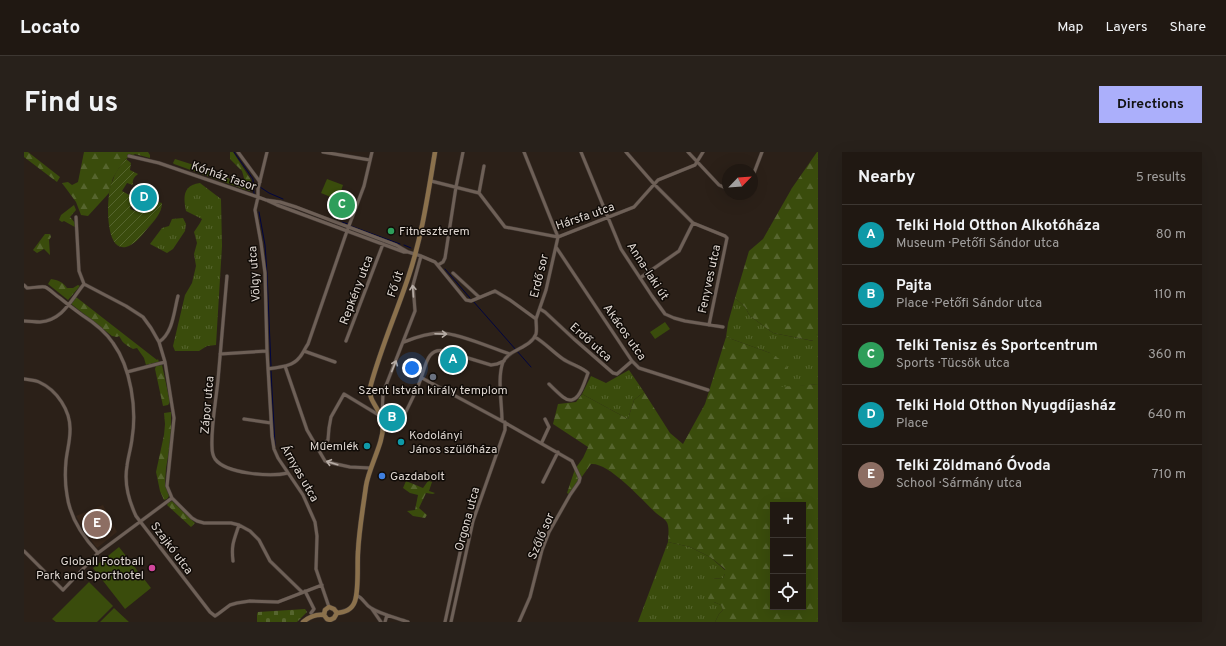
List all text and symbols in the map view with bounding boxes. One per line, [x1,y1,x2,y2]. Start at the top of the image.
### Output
text: Locato [20,16,80,40]
text: Map [1057,19,1083,36]
text: Layers [1105,19,1147,36]
text: Share [1169,19,1206,36]
text: Find us [24,86,118,122]
button: Directions [1099,86,1202,123]
street label: Kórház fasor [189,158,259,196]
north arrow [722,164,758,200]
text: Nearby [858,167,915,189]
text: 5 results [1136,170,1186,186]
pin: D [131,183,157,213]
pin: C [329,190,355,220]
street label: Hársfa utca [554,199,617,234]
text: Telki Hold Otthon Alkotóháza [896,217,1100,236]
place label: Fitneszterem [399,224,470,240]
marker: Fitneszterem [386,226,396,236]
text: A [866,227,876,243]
text: 80 m [1156,227,1186,243]
text: Museum · Petőfi Sándor utca [896,236,1059,252]
street label: Anna-laki út [622,240,672,304]
street label: Fenyves utca [695,243,725,315]
street label: Völgy utca [245,245,265,303]
street label: Erdő sor [527,252,553,300]
street label: Repkény utca [336,254,377,327]
street label: Fő út [384,269,408,300]
text: Pajta [896,277,932,296]
one-way arrow [410,285,417,298]
text: B [867,287,875,303]
text: 110 m [1154,287,1186,303]
text: Place · Petőfi Sándor utca [896,296,1042,312]
street label: Akácos utca [599,301,649,364]
street label: Erdő utca [566,320,615,366]
one-way arrow [434,330,447,338]
text: Telki Tenisz és Sportcentrum [896,337,1098,356]
pin: A [440,345,466,375]
text: C [867,347,875,363]
text: 360 m [1148,347,1186,363]
text: Sports · Tücsök utca [896,356,1010,372]
your location [402,358,422,378]
one-way arrow [390,361,398,373]
marker: Szent István király templom [428,372,438,382]
street label: Zápor utca [197,375,219,435]
place label: Szent István király templom [358,383,508,399]
text: Telki Hold Otthon Nyugdíjasház [896,397,1116,416]
pin: B [379,403,405,433]
text: D [866,407,876,423]
text: 640 m [1148,407,1186,423]
text: Place [896,416,928,432]
place label: Kodolányi János szülőháza [409,428,497,458]
marker: Kodolányi János szülőháza [396,437,406,447]
place label: Műemlék [310,439,359,455]
marker: Műemlék [362,441,372,451]
street label: Árnyas utca [276,442,322,505]
text: Telki Zöldmanó Óvoda [896,457,1051,476]
one-way arrow [326,459,339,466]
text: E [867,467,875,483]
text: 710 m [1152,467,1186,483]
place label: Gazdabolt [390,469,445,485]
marker: Gazdabolt [377,471,387,481]
text: School · Sármány utca [896,476,1022,492]
street label: Orgona utca [452,485,484,553]
map controls [770,502,806,610]
button: + [770,502,806,538]
pin: E [84,509,110,539]
street label: Szőlő sor [525,510,559,562]
street label: Szajkó utca [146,519,196,578]
button: − [770,538,806,574]
place label: Globall Football Park and Sporthotel [36,554,144,584]
marker: Globall Football Park and Sporthotel [147,563,157,573]
button: locate [770,574,806,610]

